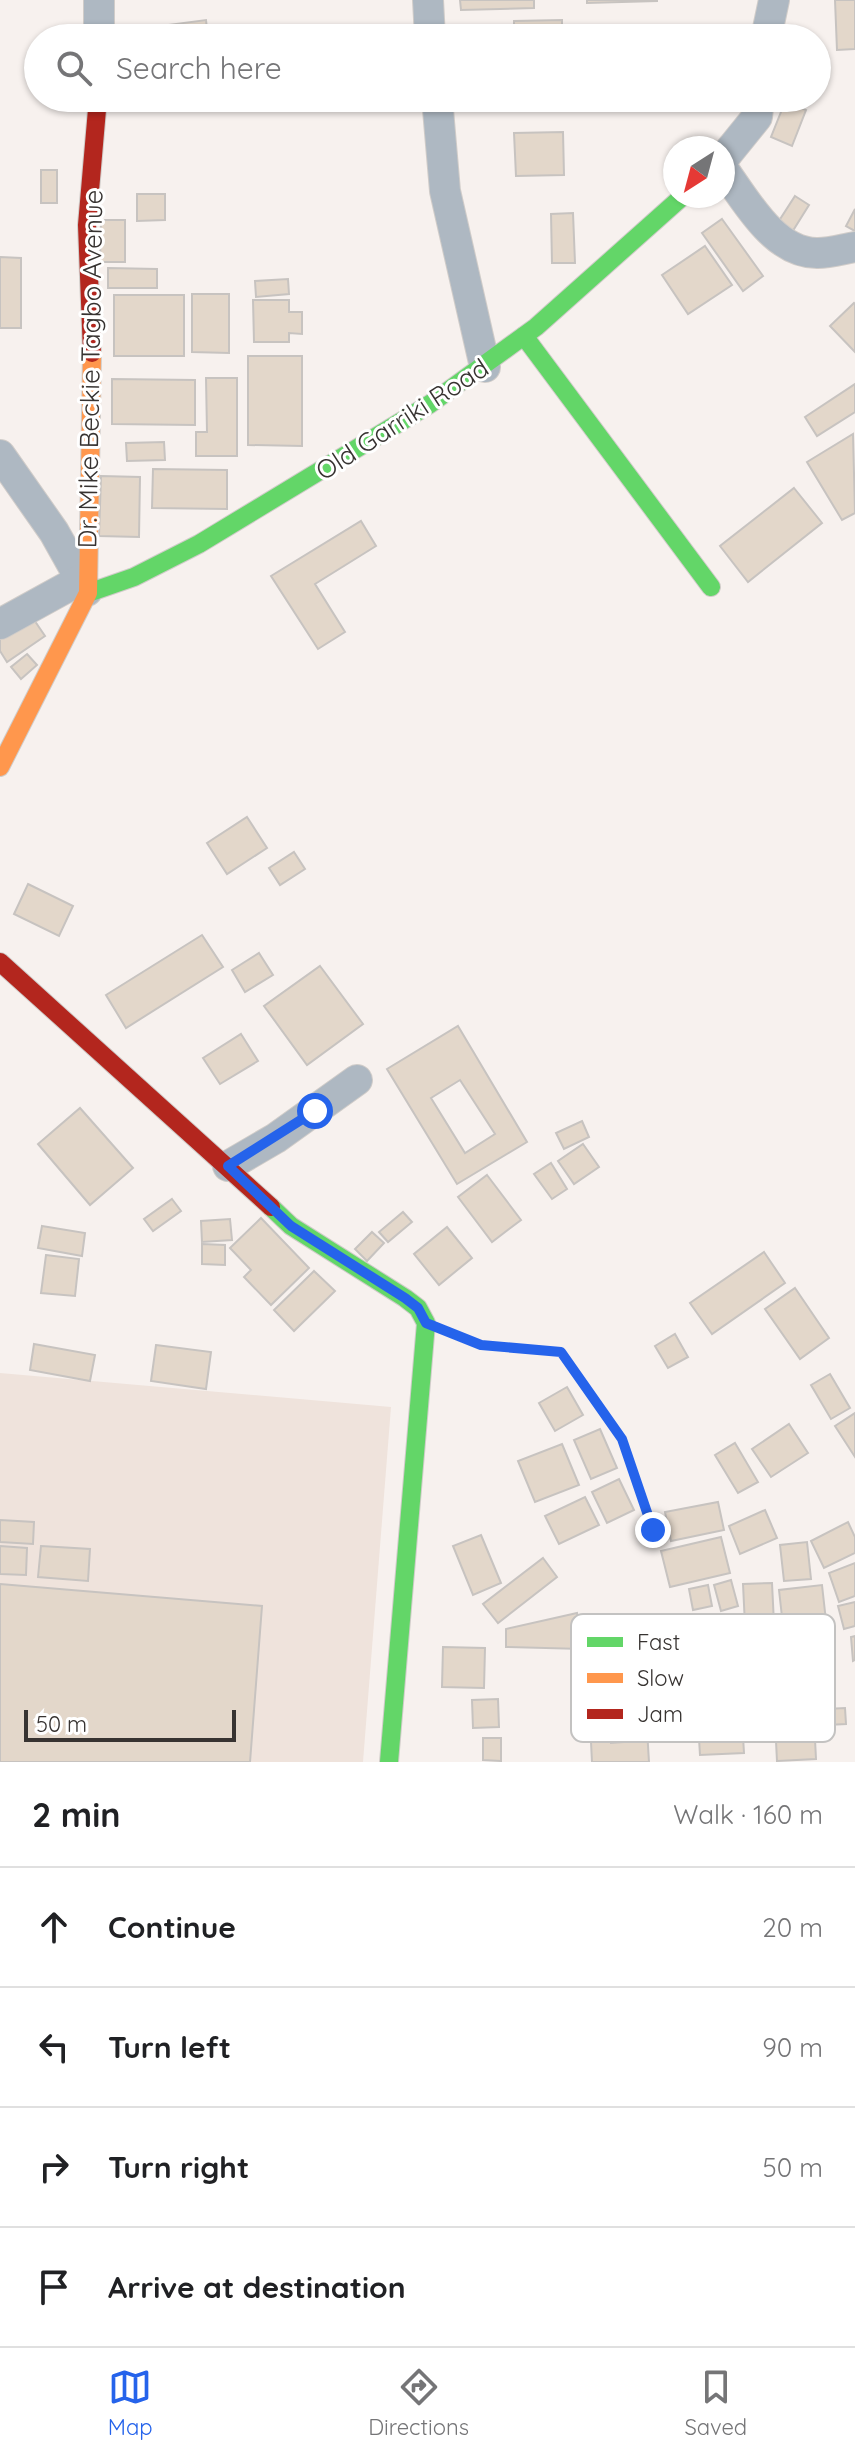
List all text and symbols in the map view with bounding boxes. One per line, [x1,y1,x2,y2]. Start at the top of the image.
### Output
search box [24,24,831,112]
icon: search [52,46,96,90]
text: Search here [116,49,282,87]
north arrow [663,136,735,208]
street label: Dr. Mike Beckie Tagbo Avenue [70,189,110,549]
street label: Old Garriki Road [309,351,495,487]
route start [297,1093,333,1129]
route end [635,1512,671,1548]
legend [571,1614,835,1742]
text: Fast [637,1628,680,1656]
text: Slow [637,1664,684,1692]
text: Jam [637,1700,683,1728]
scale bar [24,1706,236,1742]
text: 50 m [36,1710,87,1738]
text: 2 min [32,1793,121,1836]
text: Walk · 160 m [673,1798,823,1831]
icon: ahead [32,1905,76,1949]
text: Continue [108,1908,236,1946]
text: 20 m [762,1911,823,1944]
icon: left [32,2025,76,2069]
text: Turn left [108,2028,231,2066]
text: 90 m [762,2031,823,2064]
icon: right [32,2145,76,2189]
text: Turn right [108,2148,249,2186]
text: 50 m [763,2151,823,2184]
icon: arrive [32,2265,76,2309]
text: Arrive at destination [108,2268,406,2306]
tab: Map [108,2365,153,2441]
tab: Directions [368,2365,469,2441]
tab: Saved [684,2365,747,2441]

